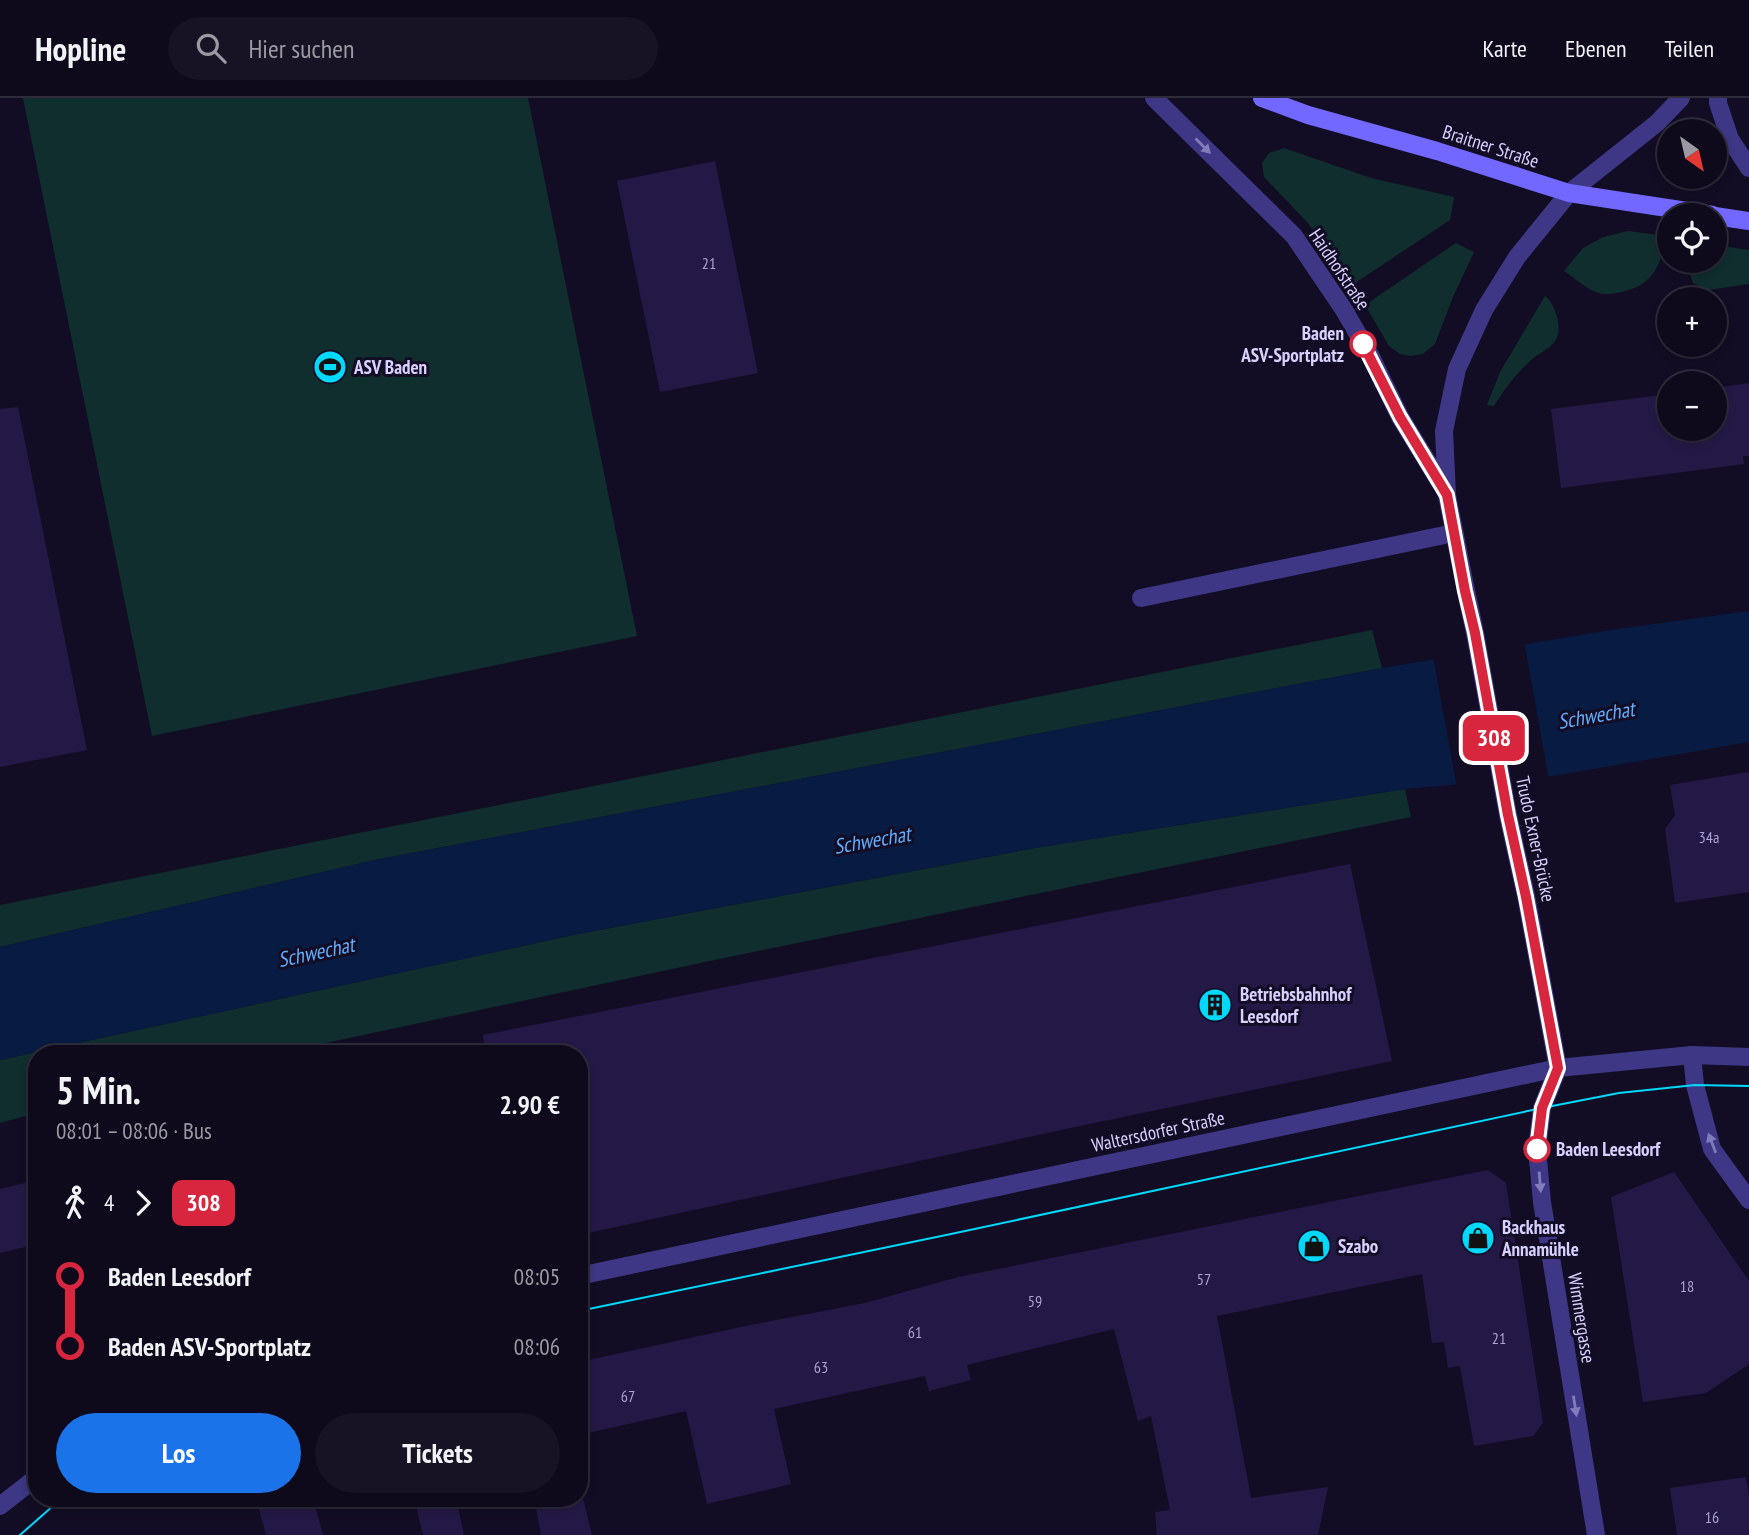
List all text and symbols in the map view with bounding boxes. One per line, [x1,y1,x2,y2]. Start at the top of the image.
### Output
search box [168,17,658,80]
text: Hopline [35,27,126,70]
icon: search [192,29,230,67]
text: Hier suchen [248,32,354,65]
text: Karte [1483,33,1527,64]
text: Ebenen [1565,33,1627,64]
text: Teilen [1665,33,1714,64]
street label: Braitner Straße [1440,119,1542,173]
north arrow [1657,119,1727,189]
map controls [1657,119,1727,441]
one-way arrow [1194,137,1210,154]
button: locate [1657,203,1727,273]
street label: Haidhofstraße [1304,224,1376,314]
house number: 21 [702,253,716,273]
button: + [1657,287,1727,357]
place label: Baden ASV-Sportplatz [1240,321,1344,367]
marker: Baden ASV-Sportplatz [1350,331,1376,357]
sports icon: ASV Baden [311,348,349,386]
place label: ASV Baden [353,355,427,379]
button: − [1657,371,1727,441]
water label: Schwechat [1556,695,1639,735]
line badge: 308 [1454,715,1534,761]
text: 308 [1477,722,1511,753]
street label: Trudo Exner-Brücke [1511,774,1561,904]
water label: Schwechat [832,820,915,860]
house number: 34a [1699,827,1719,847]
water label: Schwechat [275,930,359,973]
place label: Betriebsbahnhof Leesdorf [1240,982,1352,1028]
building icon: Betriebsbahnhof Leesdorf [1196,986,1234,1024]
text: 5 Min. [56,1065,141,1114]
text: 2.90 € [499,1088,560,1121]
street label: Waltersdorfer Straße [1089,1105,1227,1157]
text: 08:01 – 08:06 · Bus [56,1116,212,1145]
one-way arrow [1707,1133,1718,1154]
marker: Baden Leesdorf [1524,1136,1550,1162]
place label: Baden Leesdorf [1556,1137,1661,1161]
one-way arrow [1535,1171,1546,1193]
icon: walk [56,1184,94,1222]
icon: forward [124,1184,162,1222]
text: 308 [186,1187,221,1218]
text: 4 [104,1188,114,1217]
place label: Backhaus Annamühle [1501,1215,1579,1261]
shop icon: Backhaus Annamühle [1459,1219,1497,1257]
shop icon: Szabo [1295,1227,1333,1265]
place label: Szabo [1338,1234,1378,1258]
text: Baden Leesdorf [108,1260,251,1293]
text: 08:05 [514,1262,560,1291]
house number: 57 [1197,1269,1211,1289]
street label: Wimmergasse [1563,1271,1601,1365]
house number: 18 [1680,1276,1694,1296]
house number: 59 [1028,1291,1042,1311]
house number: 61 [908,1322,922,1342]
house number: 21 [1492,1328,1506,1348]
text: Baden ASV-Sportplatz [108,1330,311,1363]
text: 08:06 [514,1332,560,1361]
house number: 63 [814,1357,828,1377]
house number: 67 [621,1386,635,1406]
one-way arrow [1570,1395,1581,1417]
button: Los [56,1413,301,1493]
button: Tickets [315,1413,560,1493]
house number: 16 [1705,1507,1719,1527]

